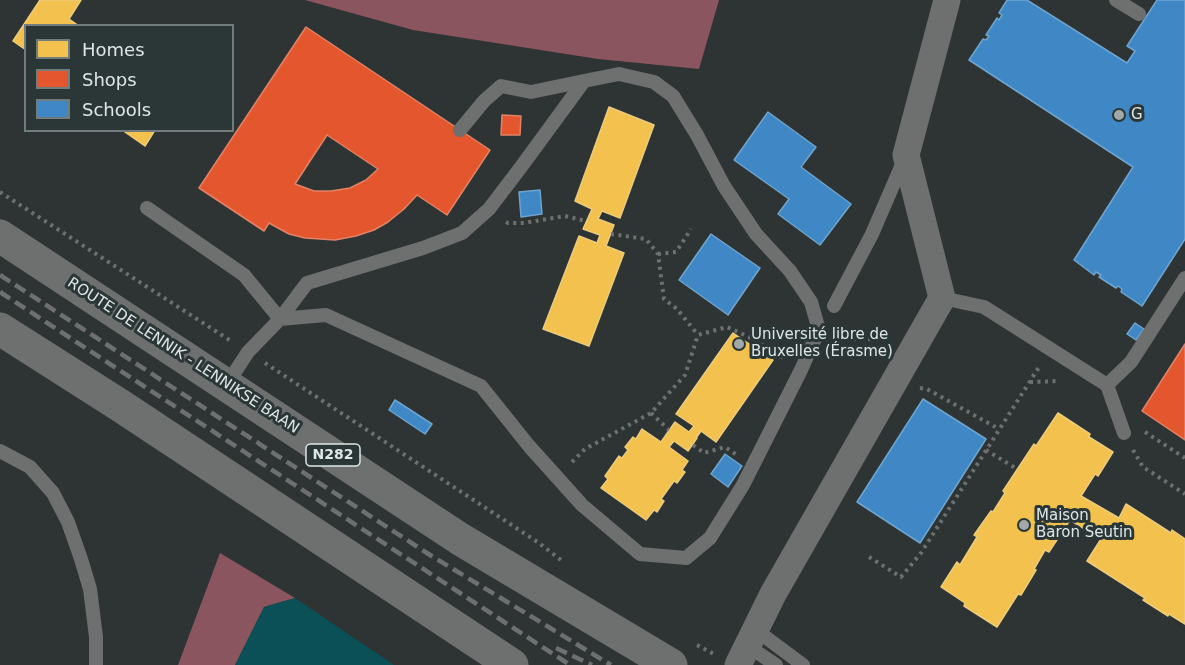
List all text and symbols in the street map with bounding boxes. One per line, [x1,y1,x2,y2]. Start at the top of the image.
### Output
legend [24,24,234,132]
text: Homes [82,39,145,60]
text: Shops [82,69,137,90]
text: Schools [82,99,151,120]
place label: G [1131,106,1143,124]
marker: G [1112,108,1126,122]
street label: ROUTE DE LENNIK - LENNIKSE BAAN [64,274,302,438]
place label: Université libre de Bruxelles (Érasme) [751,326,893,361]
marker: Université libre de Bruxelles (Érasme) [732,337,746,351]
road number: N282 [306,444,360,466]
place label: Maison Baron Seutin [1036,507,1133,542]
marker: Maison Baron Seutin [1017,518,1031,532]

